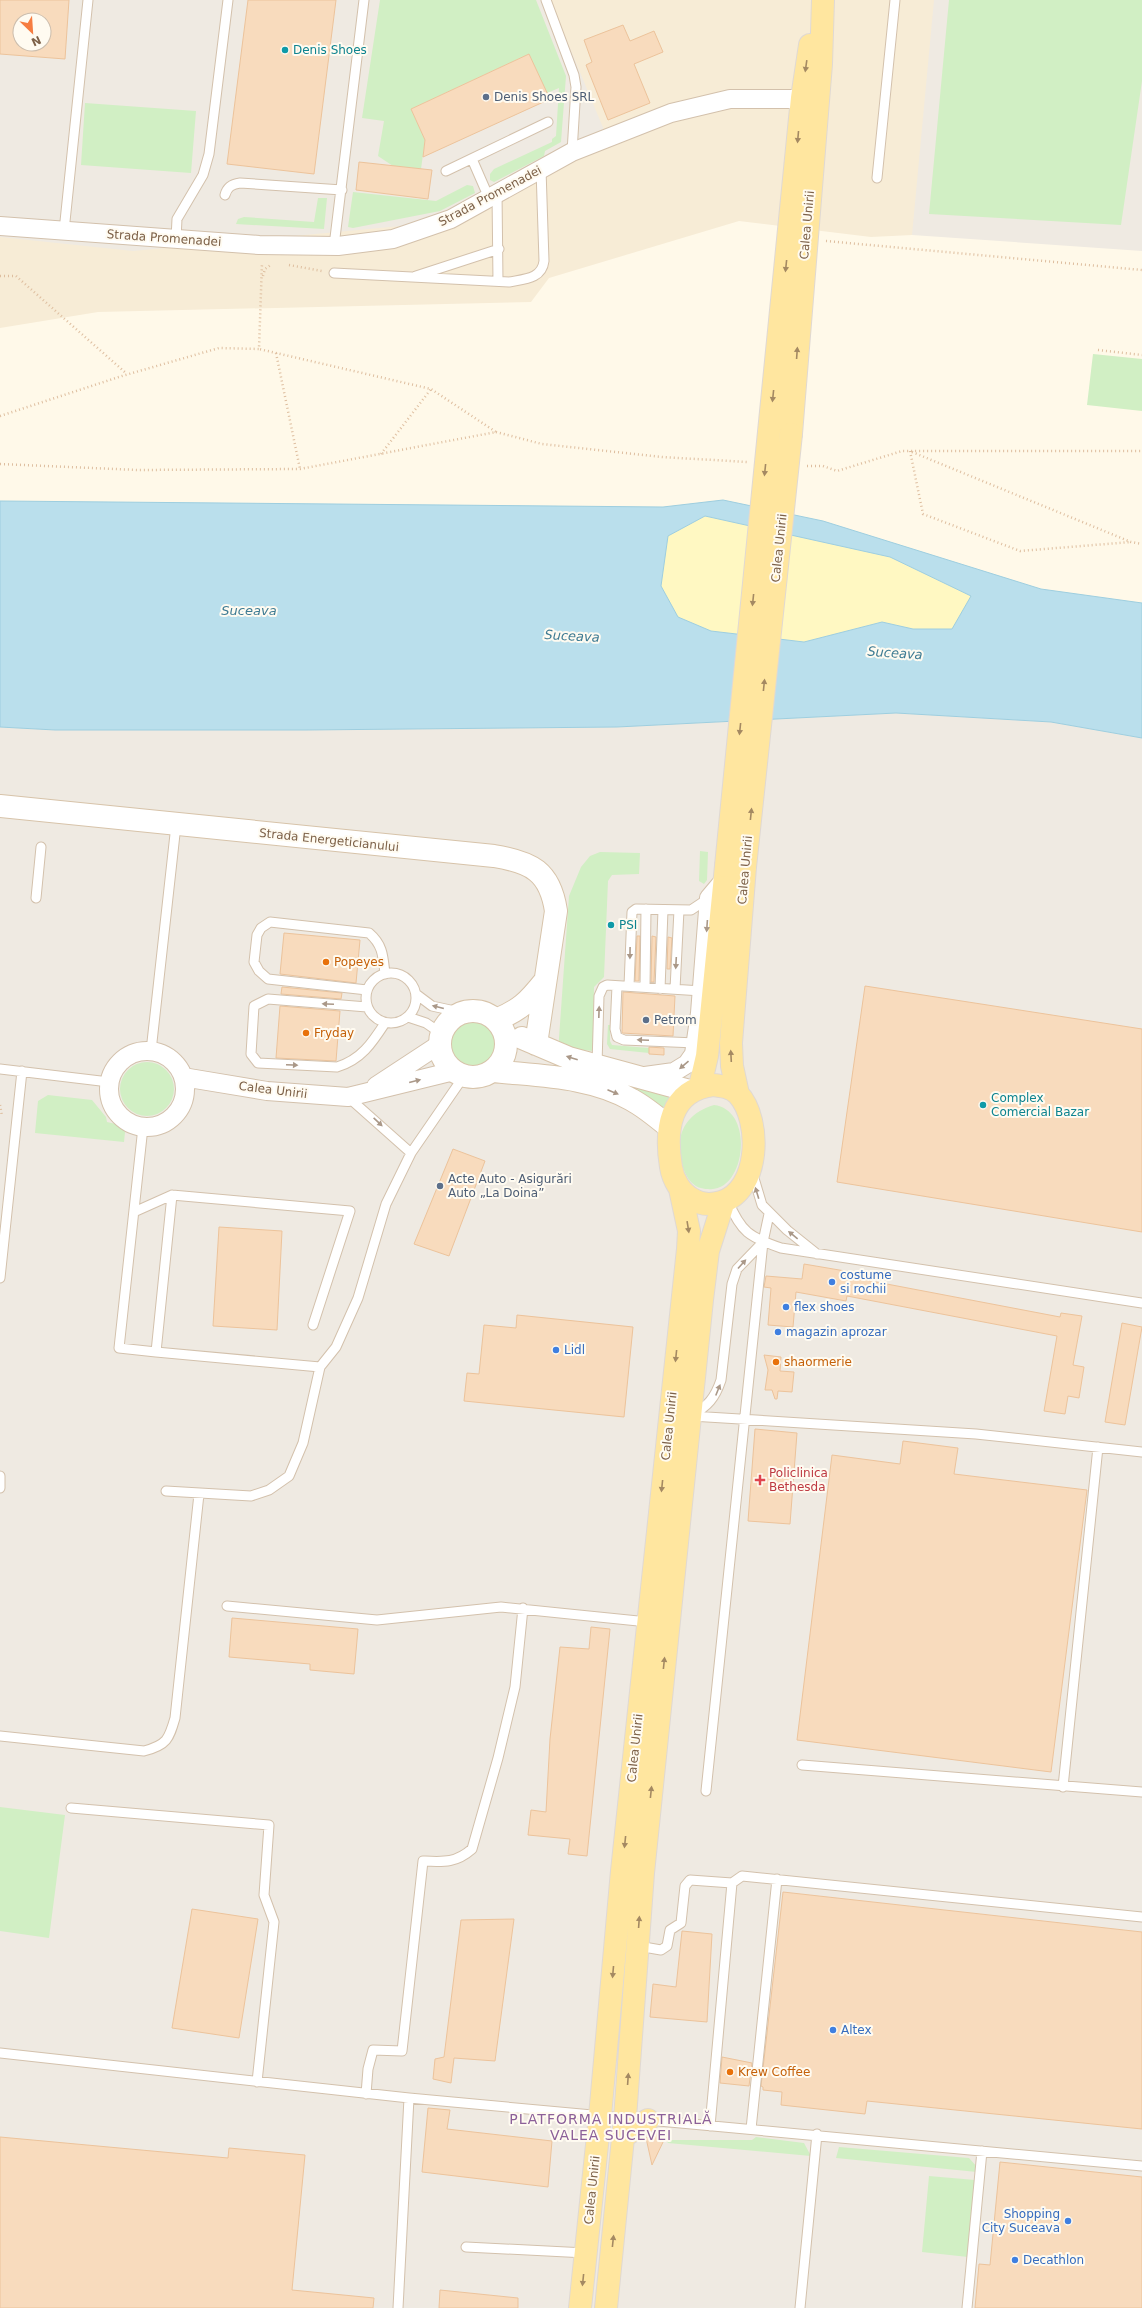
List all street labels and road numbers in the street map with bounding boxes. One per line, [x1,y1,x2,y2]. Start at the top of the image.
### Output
street label: Strada Promenadei [436,163,544,229]
street label: Calea Unirii [797,190,817,260]
street label: Strada Promenadei [106,227,222,249]
street label: Calea Unirii [768,513,790,583]
street label: Strada Energeticianului [258,826,400,854]
street label: Calea Unirii [735,835,755,905]
street label: Calea Unirii [238,1079,308,1101]
street label: Calea Unirii [658,1391,680,1461]
street label: Calea Unirii [624,1713,646,1783]
street label: Calea Unirii [581,2155,603,2225]

